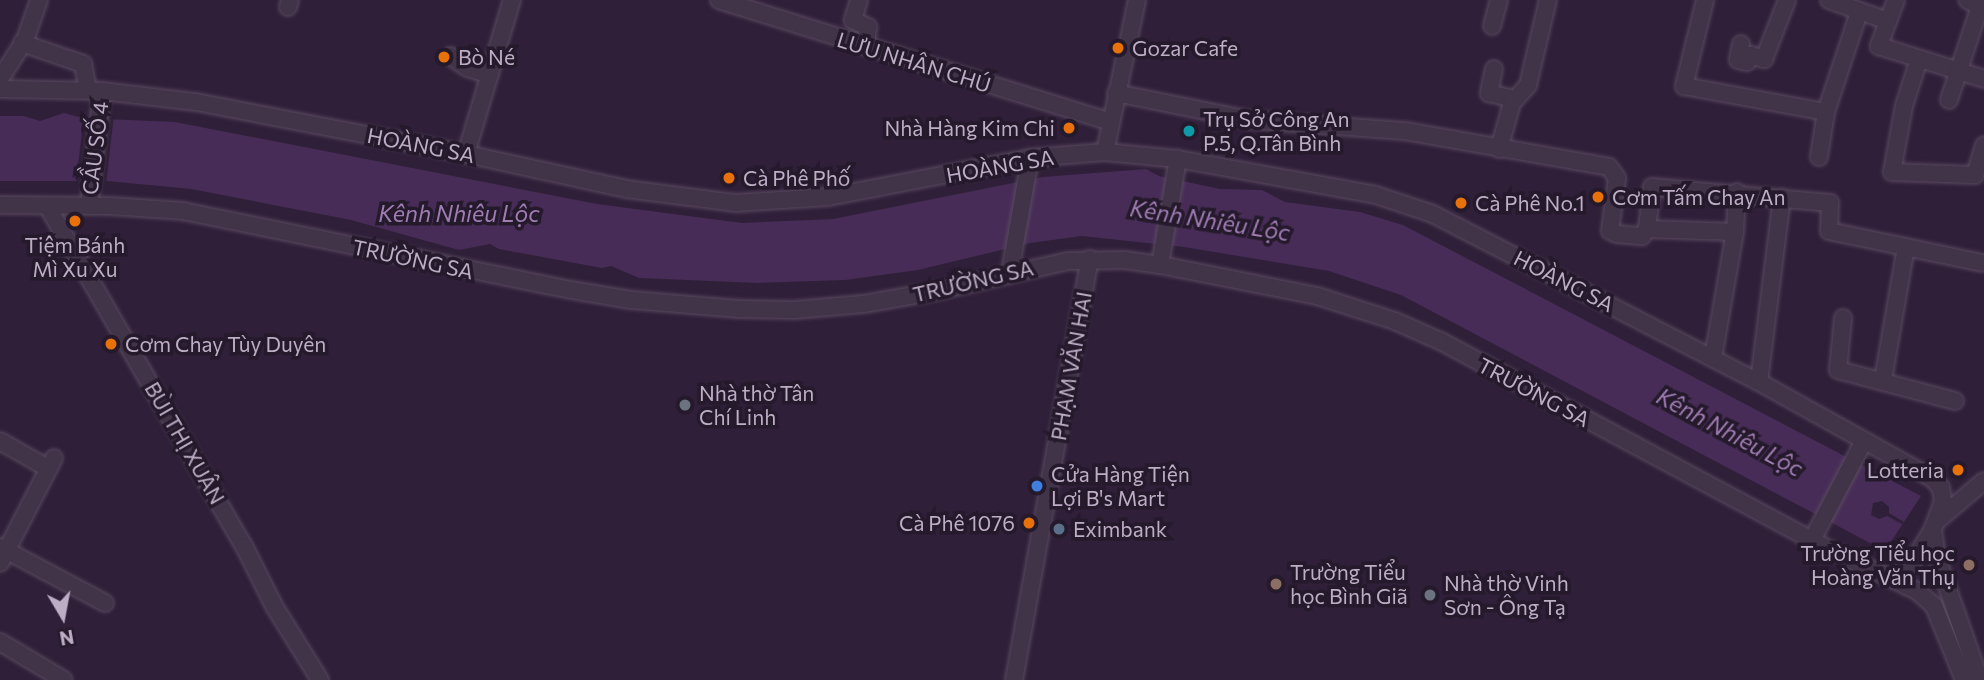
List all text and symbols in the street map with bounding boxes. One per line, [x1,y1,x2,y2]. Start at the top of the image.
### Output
street label: LƯU NHÂN CHÚ [834,27,994,97]
place label: Gozar Cafe [1132,35,1238,61]
marker: Gozar Cafe [1110,40,1126,56]
place label: Bò Né [458,44,515,70]
marker: Bò Né [436,49,452,65]
street label: CẦU SỐ 4 [77,100,113,196]
place label: Trụ Sở Công An P.5, Q.Tân Bình [1203,106,1349,156]
place label: Nhà Hàng Kim Chi [885,115,1055,141]
marker: Nhà Hàng Kim Chi [1061,120,1077,136]
street label: HOÀNG SA [365,122,477,168]
marker: Trụ Sở Công An P.5, Q.Tân Bình [1181,123,1197,139]
street label: HOÀNG SA [944,144,1056,188]
place label: Cà Phê Phố [743,165,850,191]
marker: Cà Phê Phố [721,170,737,186]
place label: Cơm Tấm Chay An [1612,184,1786,210]
marker: Cơm Tấm Chay An [1590,189,1606,205]
place label: Cà Phê No.1 [1475,190,1585,216]
water label: Kênh Nhiêu Lộc [1128,194,1292,246]
marker: Cà Phê No.1 [1453,195,1469,211]
water label: Kênh Nhiêu Lộc [378,199,540,227]
marker: Tiệm Bánh Mì Xu Xu [67,213,83,229]
place label: Tiệm Bánh Mì Xu Xu [25,232,125,282]
street label: TRƯỜNG SA [350,234,476,284]
street label: HOÀNG SA [1510,245,1618,317]
street label: TRƯỜNG SA [910,255,1036,307]
street label: PHẠM VĂN HAI [1045,290,1097,442]
place label: Cơm Chay Tùy Duyên [125,331,326,357]
marker: Cơm Chay Tùy Duyên [103,336,119,352]
street label: TRƯỜNG SA [1474,352,1594,432]
street label: BÙI THỊ XUÂN [140,377,230,509]
place label: Nhà thờ Tân Chí Linh [699,380,814,430]
water label: Kênh Nhiêu Lộc [1652,382,1808,482]
marker: Nhà thờ Tân Chí Linh [677,397,693,413]
place label: Lotteria [1867,457,1944,483]
place label: Cửa Hàng Tiện Lợi B's Mart [1051,461,1190,511]
marker: Lotteria [1950,462,1966,478]
marker: Cửa Hàng Tiện Lợi B's Mart [1029,478,1045,494]
place label: Cà Phê 1076 [899,510,1015,536]
marker: Cà Phê 1076 [1021,515,1037,531]
place label: Eximbank [1073,516,1167,542]
marker: Eximbank [1051,521,1067,537]
place label: Trường Tiểu học Hoàng Văn Thụ [1800,540,1955,590]
marker: Trường Tiểu học Hoàng Văn Thụ [1961,557,1977,573]
place label: Trường Tiểu học Bình Giã [1290,559,1408,609]
place label: Nhà thờ Vinh Sơn - Ông Tạ [1444,570,1569,620]
marker: Trường Tiểu học Bình Giã [1268,576,1284,592]
north arrow [28,582,98,652]
marker: Nhà thờ Vinh Sơn - Ông Tạ [1422,587,1438,603]
text: N [58,626,76,651]

